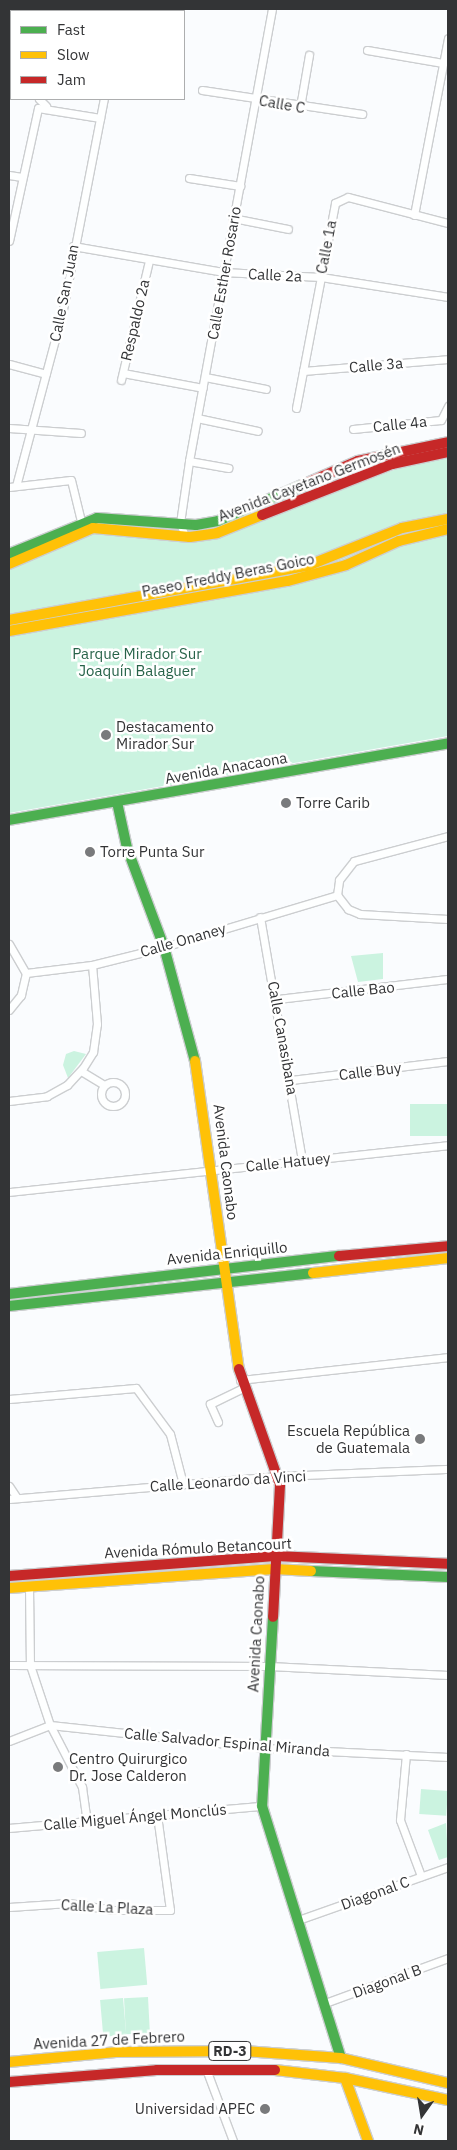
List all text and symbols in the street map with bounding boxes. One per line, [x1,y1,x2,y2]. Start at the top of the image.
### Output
legend [10,10,185,100]
text: Fast [57,20,85,39]
text: Slow [57,45,90,64]
text: Jam [57,70,86,89]
street label: Calle C [258,91,306,117]
street label: Calle Esther Rosario [203,205,245,341]
street label: Calle 1a [312,219,340,275]
street label: Calle San Juan [46,243,82,343]
street label: Calle 2a [247,265,303,285]
street label: Respaldo 2a [117,277,153,363]
street label: Calle 3a [348,354,404,376]
street label: Calle 4a [372,412,428,436]
street label: Avenida Cayetano Germosén [215,439,403,525]
street label: Paseo Freddy Beras Goico [140,549,316,601]
park label: Parque Mirador Sur Joaquín Balaguer [72,644,202,679]
place label: Destacamento Mirador Sur [116,717,214,752]
marker: Destacamento Mirador Sur [100,729,112,741]
street label: Avenida Anacaona [163,748,289,788]
place label: Torre Carib [296,794,370,812]
marker: Torre Carib [280,797,292,809]
place label: Torre Punta Sur [100,843,204,861]
marker: Torre Punta Sur [84,846,96,858]
street label: Calle Onaney [138,919,228,961]
street label: Calle Bao [331,978,395,1002]
street label: Calle Canasibana [264,980,302,1096]
street label: Calle Buy [338,1058,402,1084]
street label: Avenida Caonabo [210,1103,242,1221]
street label: Calle Hatuey [245,1149,331,1175]
street label: Avenida Enriquillo [166,1238,288,1268]
place label: Escuela República de Guatemala [287,1421,410,1456]
marker: Escuela República de Guatemala [414,1433,426,1445]
street label: Calle Leonardo da Vinci [149,1467,307,1495]
street label: Avenida Rómulo Betancourt [104,1534,292,1562]
street label: Avenida Caonabo [244,1575,268,1693]
street label: Calle Salvador Espinal Miranda [123,1724,331,1760]
place label: Centro Quirurgico Dr. Jose Calderon [69,1749,187,1784]
marker: Centro Quirurgico Dr. Jose Calderon [51,1760,65,1774]
street label: Calle Miguel Ángel Monclús [43,1800,227,1834]
street label: Diagonal C [338,1872,412,1914]
street label: Calle La Plaza [60,1896,154,1918]
street label: Diagonal B [350,1960,424,2002]
street label: Avenida 27 de Febrero [33,2027,185,2053]
road number: RD-3 [208,2040,252,2062]
north arrow [397,2090,447,2140]
place label: Universidad APEC [135,2100,255,2118]
marker: Universidad APEC [259,2103,271,2115]
text: N [412,2120,426,2140]

